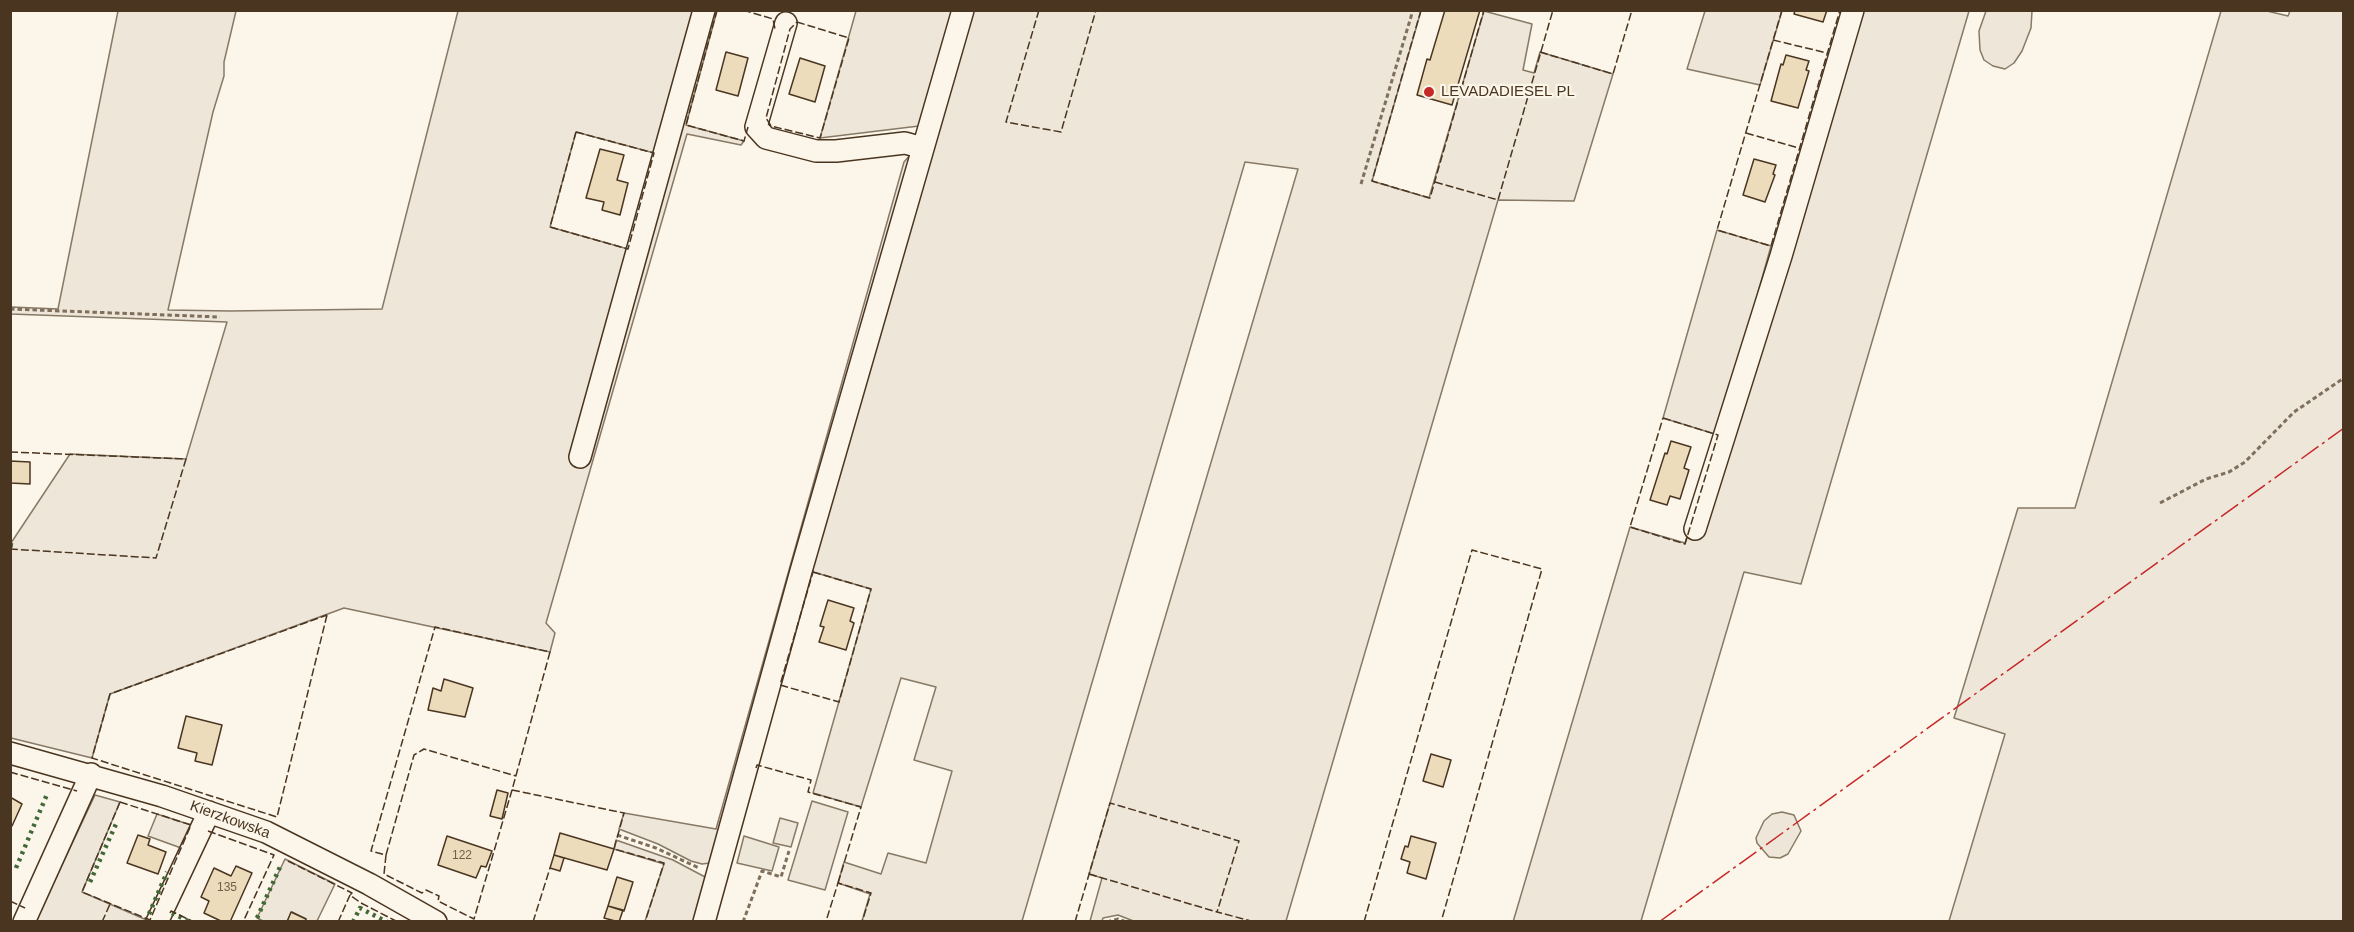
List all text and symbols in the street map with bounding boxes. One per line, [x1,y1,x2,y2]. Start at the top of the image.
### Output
place label: LEVADADIESEL PL [1441,83,1575,101]
marker: LEVADADIESEL PL [1422,85,1436,99]
street label: Kierzkowska [187,797,273,843]
house number: 122 [452,849,472,863]
house number: 135 [217,881,237,895]

